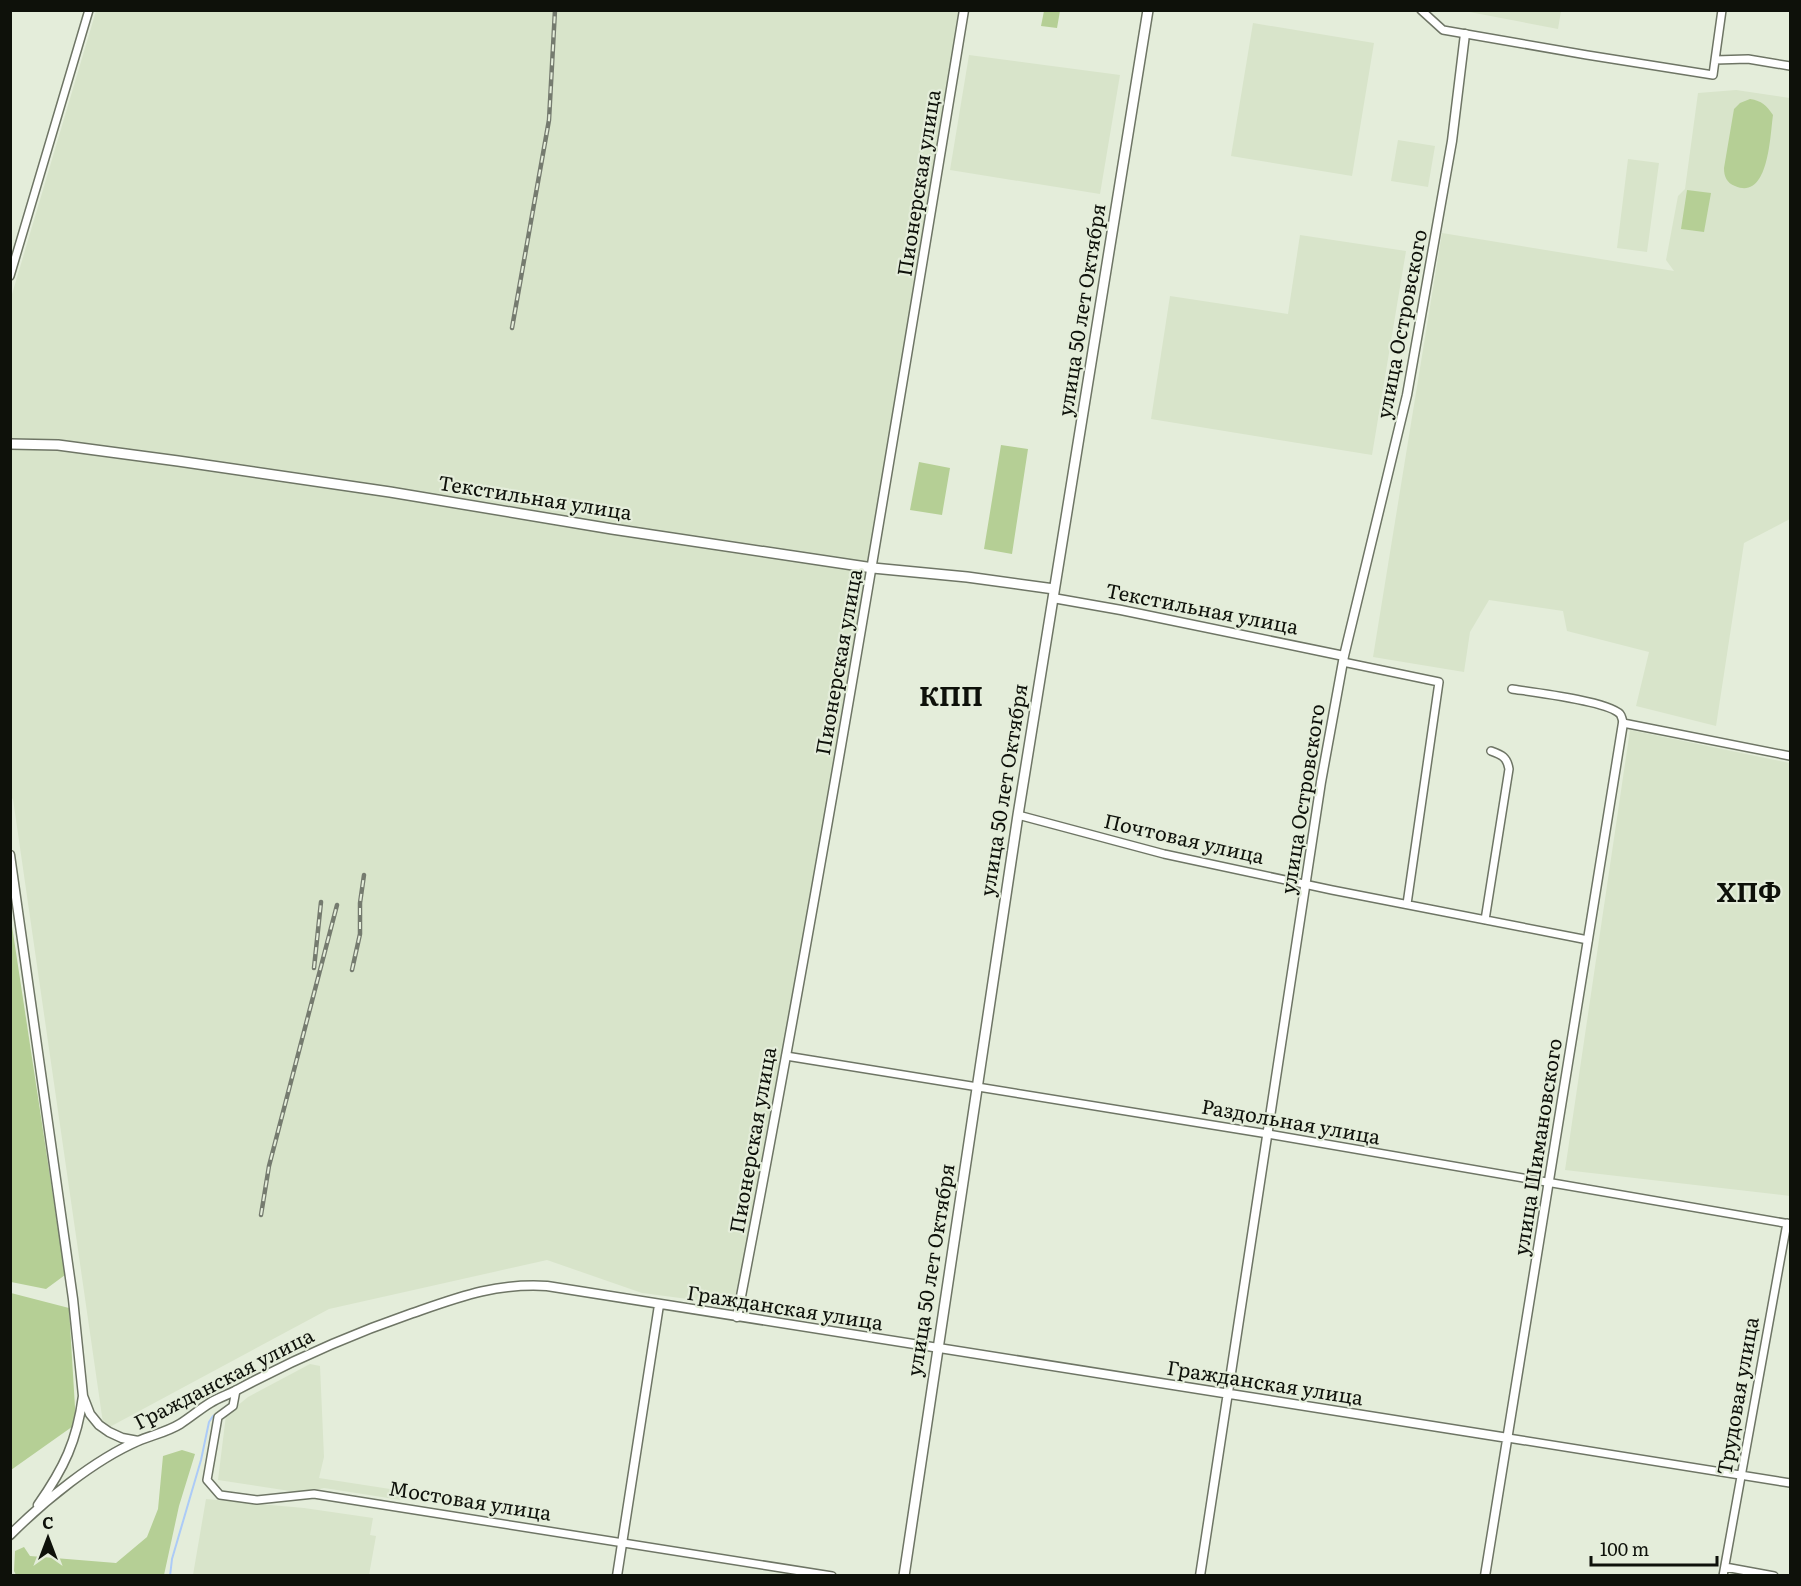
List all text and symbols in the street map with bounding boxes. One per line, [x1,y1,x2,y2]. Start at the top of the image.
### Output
street label: Пионерская улица [887,87,947,278]
street label: улица 50 лет Октября [1048,201,1112,418]
street label: улица Островского [1367,226,1433,421]
street label: Текстильная улица [436,466,635,526]
street label: Пионерская улица [806,566,868,757]
street label: Текстильная улица [1103,574,1302,640]
district label: КПП [919,675,983,714]
street label: улица 50 лет Октября [970,681,1034,898]
street label: улица Островского [1271,701,1331,896]
street label: Почтовая улица [1101,804,1268,870]
district label: ХПФ [1717,871,1781,910]
street label: улица Шимановского [1504,1036,1568,1258]
street label: Пионерская улица [720,1044,782,1235]
street label: Раздольная улица [1200,1090,1383,1151]
street label: улица 50 лет Октября [897,1161,961,1378]
street label: Гражданская улица [685,1276,886,1336]
street label: Трудовая улица [1707,1314,1765,1477]
street label: Гражданская улица [128,1319,318,1436]
street label: Гражданская улица [1165,1351,1366,1411]
street label: Мостовая улица [387,1471,554,1527]
north arrow [18,1508,78,1568]
text: С [42,1510,54,1534]
scale bar [1591,1529,1717,1567]
text: 100 m [1600,1535,1649,1562]

